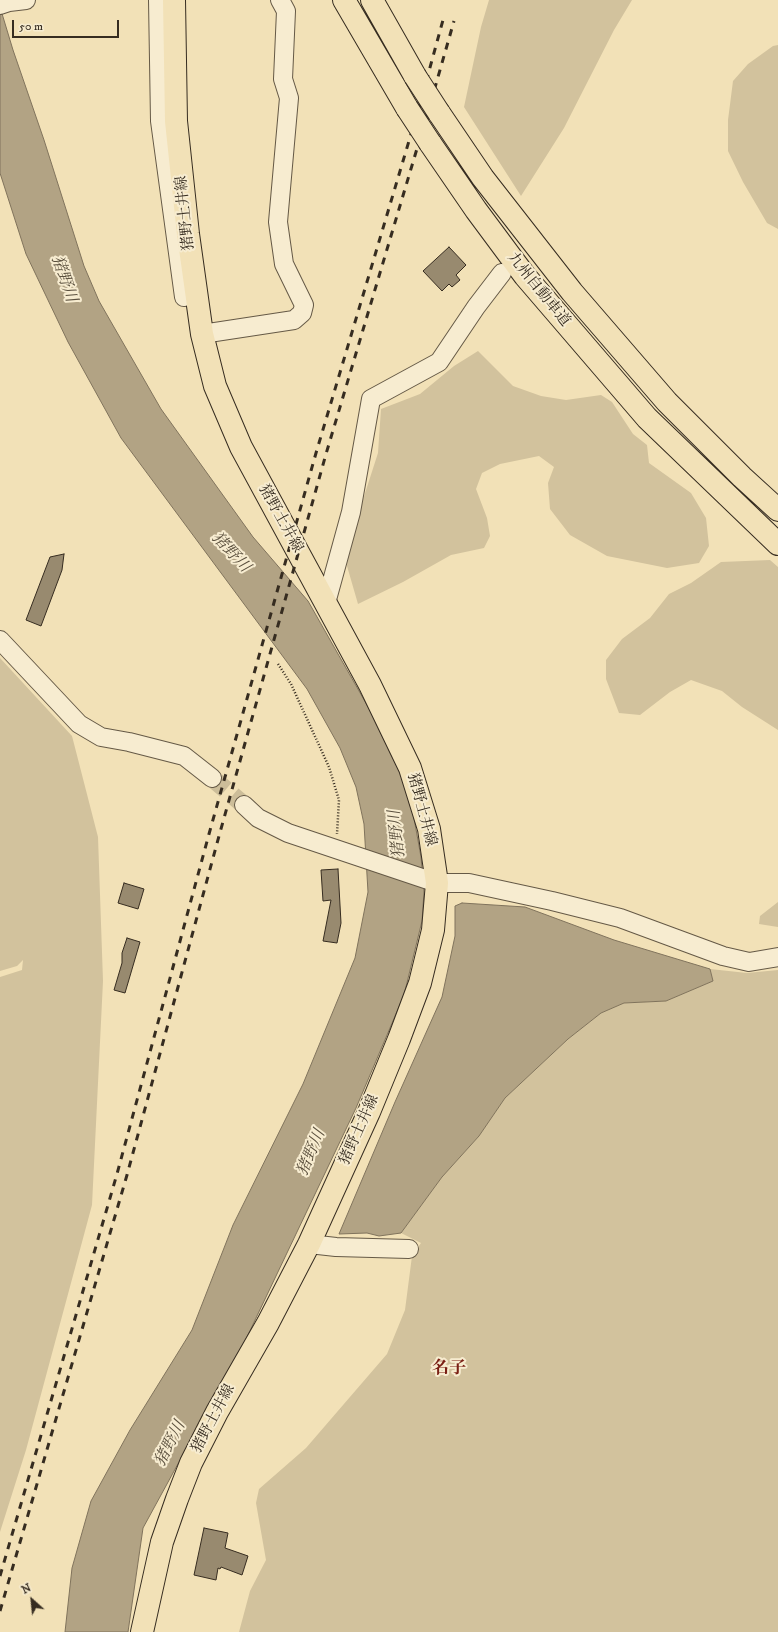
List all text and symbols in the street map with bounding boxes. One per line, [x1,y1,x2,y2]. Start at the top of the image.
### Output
scale bar [14,12,121,38]
text: 50 m [19,19,43,34]
street label: 猪野土井線 [173,175,199,251]
street label: 九州自動車道 [503,249,573,331]
water label: 猪野川 [46,253,80,305]
street label: 猪野土井線 [254,482,306,556]
water label: 猪野川 [207,529,253,577]
street label: 猪野土井線 [403,771,439,849]
water label: 猪野川 [386,809,410,859]
street label: 猪野土井線 [337,1092,383,1168]
water label: 猪野川 [294,1127,330,1179]
district label: 名子 [432,1359,466,1379]
street label: 猪野土井線 [188,1382,240,1456]
water label: 猪野川 [152,1418,190,1470]
north arrow [12,1580,52,1620]
text: N [19,1581,34,1598]

